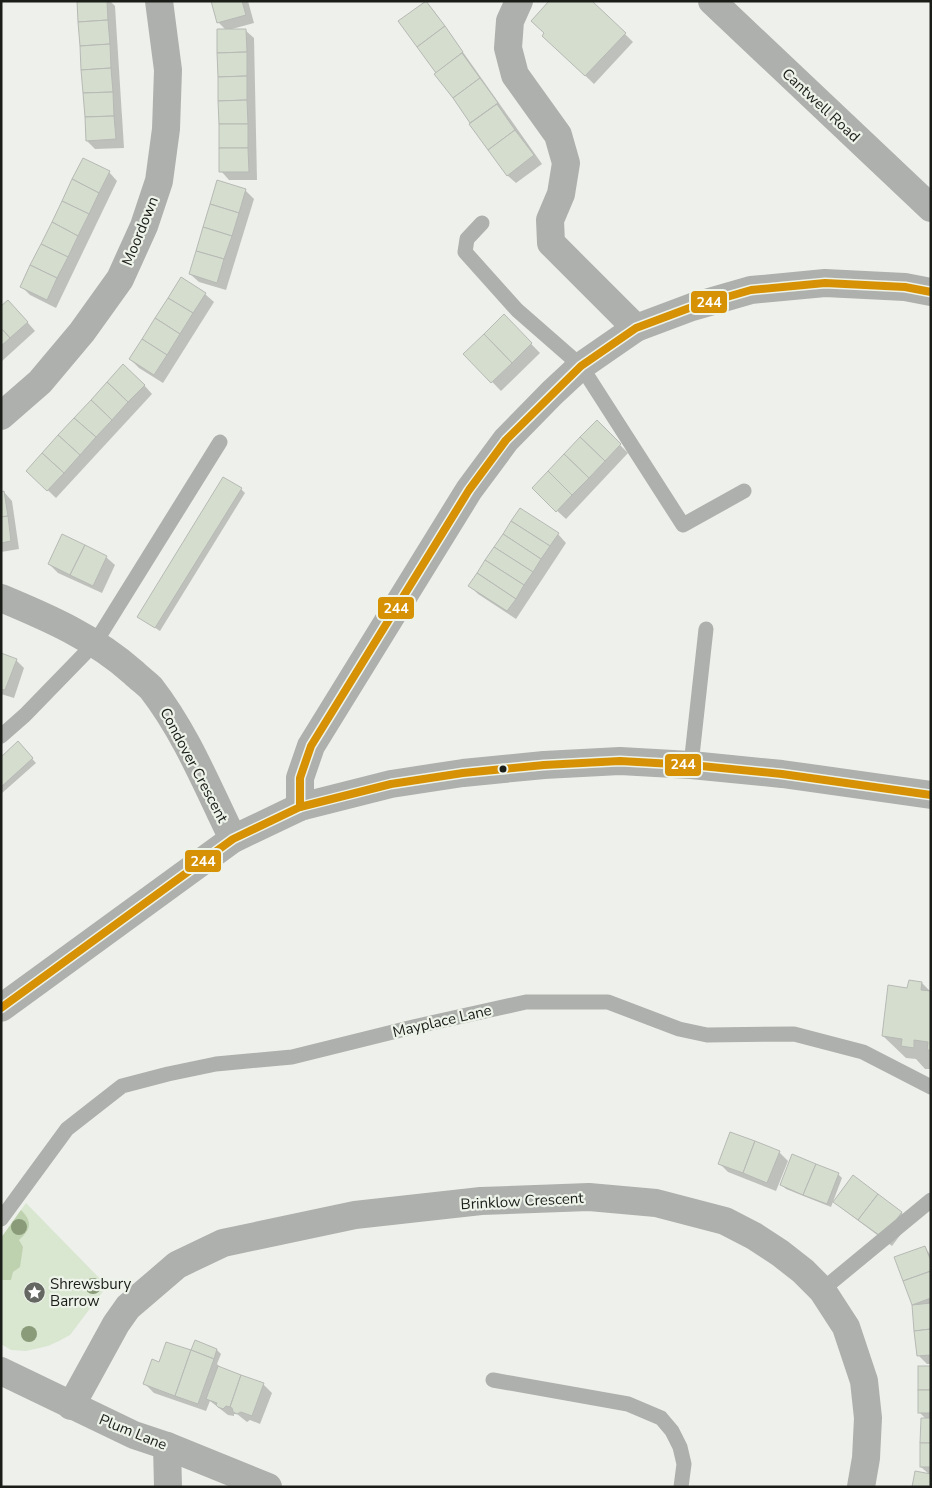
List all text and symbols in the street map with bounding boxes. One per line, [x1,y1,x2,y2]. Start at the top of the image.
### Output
street label: Cantwell Road [778,64,864,146]
street label: Moordown [117,193,163,269]
line badge: 244 [690,290,728,314]
text: 244 [696,293,722,312]
line badge: 244 [377,596,415,620]
text: 244 [383,599,409,618]
street label: Condover Crescent [155,704,233,827]
line badge: 244 [664,753,702,777]
text: 244 [670,755,696,774]
unlabelled marker [498,764,508,774]
line badge: 244 [184,849,222,873]
text: 244 [190,852,216,871]
street label: Mayplace Lane [391,1000,493,1042]
street label: Brinklow Crescent [460,1188,585,1214]
place label: Shrewsbury Barrow [50,1274,132,1311]
place icon: Shrewsbury Barrow [22,1281,46,1305]
street label: Plum Lane [96,1409,170,1455]

